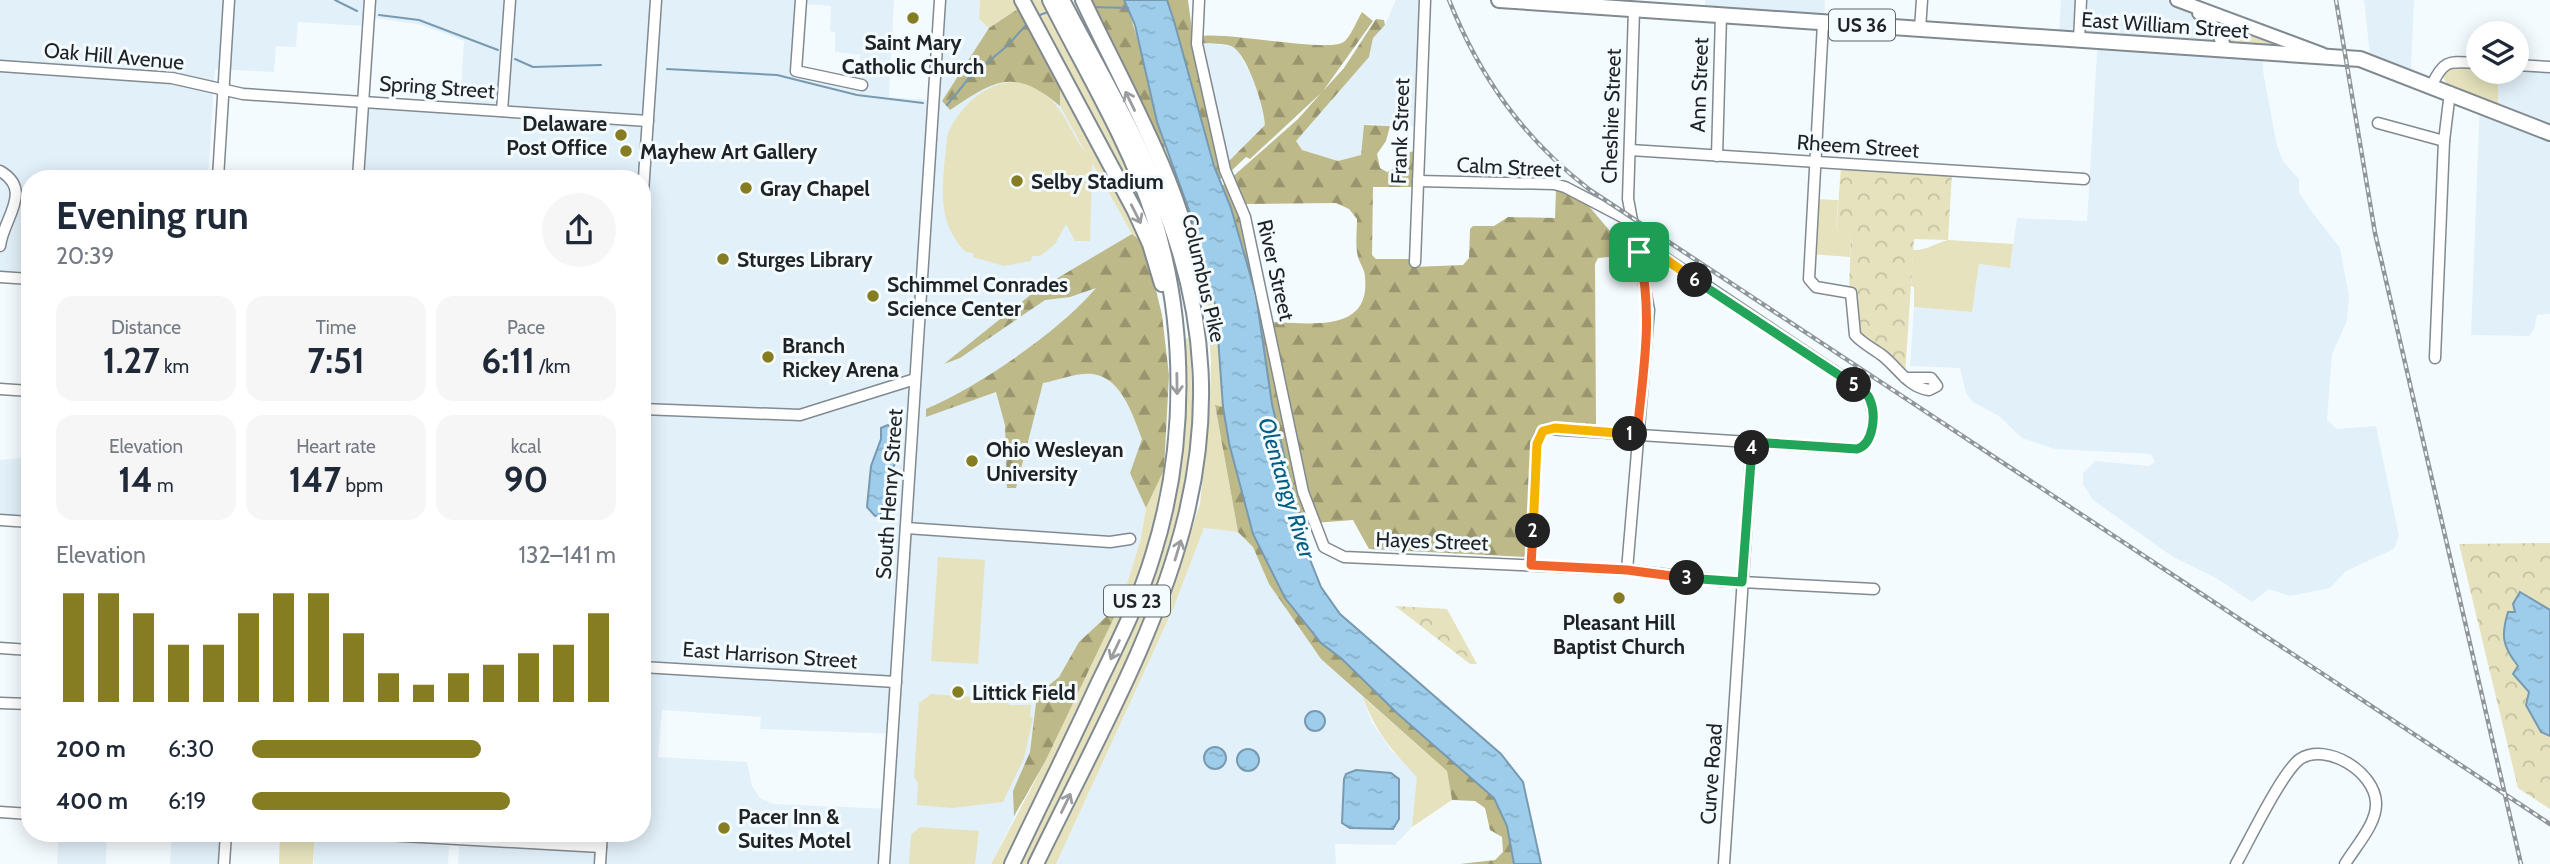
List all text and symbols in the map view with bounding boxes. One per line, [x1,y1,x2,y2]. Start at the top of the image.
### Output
street label: East William Street [2080,7,2250,43]
marker: Saint Mary Catholic Church [905,10,921,26]
road number: US 36 [1829,10,1895,41]
map controls [2466,21,2529,84]
button: layers [2466,21,2529,84]
place label: Saint Mary Catholic Church [842,30,984,79]
street label: Oak Hill Avenue [43,37,185,75]
street label: Ann Street [1685,37,1713,133]
street label: Cheshire Street [1596,48,1626,184]
street label: Spring Street [378,70,496,104]
street label: Frank Street [1386,77,1414,185]
one-way arrow [1123,91,1136,112]
place label: Delaware Post Office [506,111,607,160]
marker: Delaware Post Office [613,127,629,143]
street label: Rheem Street [1796,129,1920,163]
place label: Mayhew Art Gallery [640,139,818,164]
marker: Mayhew Art Gallery [618,143,634,159]
street label: Calm Street [1456,152,1562,182]
place label: Selby Stadium [1031,169,1164,194]
marker: Selby Stadium [1009,173,1025,189]
place label: Gray Chapel [760,176,870,201]
marker: Gray Chapel [738,180,754,196]
text: Evening run [56,192,249,239]
button: share [542,193,616,267]
one-way arrow [1130,203,1144,224]
street label: Columbus Pike [1177,212,1231,345]
street label: River Street [1252,217,1300,323]
pin [1609,222,1669,282]
icon: arrive [1620,233,1658,271]
text: 20:39 [56,242,114,270]
place label: Sturges Library [737,247,873,272]
marker: Sturges Library [715,251,731,267]
pin: 6 [1678,262,1712,298]
text: 6 [1689,268,1700,291]
place label: Schimmel Conrades Science Center [887,272,1068,321]
marker: Schimmel Conrades Science Center [865,288,881,304]
text: Distance [111,316,181,339]
text: Time [316,316,356,339]
text: Pace [507,316,545,339]
place label: Branch Rickey Arena [782,333,899,382]
text: 1.27 [103,339,160,382]
text: 7:51 [307,339,365,382]
text: 6:11 [482,339,535,382]
marker: Branch Rickey Arena [760,349,776,365]
text: km [160,355,189,378]
text: /km [535,355,570,378]
pin: 5 [1836,368,1871,402]
one-way arrow [1171,372,1184,395]
text: 5 [1848,373,1859,396]
street label: South Henry Street [871,408,907,580]
water label: Olentangy River [1252,414,1322,563]
pin: 1 [1612,416,1648,452]
text: 1 [1626,422,1633,445]
pin: 4 [1734,430,1770,466]
text: Elevation [109,435,183,458]
text: Heart rate [296,435,376,458]
text: kcal [511,435,541,458]
text: 4 [1746,436,1757,459]
place label: Ohio Wesleyan University [986,437,1124,486]
marker: Ohio Wesleyan University [964,453,980,469]
text: 14 [118,458,153,501]
text: 147 [289,458,341,501]
text: 90 [504,458,548,501]
text: m [153,474,174,497]
text: bpm [341,474,383,497]
pin: 2 [1516,514,1550,548]
text: 2 [1527,519,1538,542]
street label: Hayes Street [1375,527,1489,555]
one-way arrow [1172,539,1185,561]
text: Elevation [56,541,146,569]
text: 132–141 m [519,541,616,569]
pin: 3 [1670,560,1704,596]
text: 3 [1681,566,1692,589]
road number: US 23 [1104,586,1170,616]
marker: Pleasant Hill Baptist Church [1611,590,1627,606]
place label: Pleasant Hill Baptist Church [1553,610,1685,659]
street label: East Harrison Street [682,636,858,674]
one-way arrow [1107,639,1121,660]
place label: Littick Field [972,680,1076,705]
marker: Littick Field [950,684,966,700]
street label: Curve Road [1695,723,1727,825]
text: 200 m [56,735,126,763]
text: 6:30 [168,735,214,763]
text: 400 m [56,787,128,815]
text: 6:19 [168,787,206,815]
one-way arrow [1060,793,1073,814]
place label: Pacer Inn & Suites Motel [738,804,851,853]
marker: Pacer Inn & Suites Motel [716,820,732,836]

